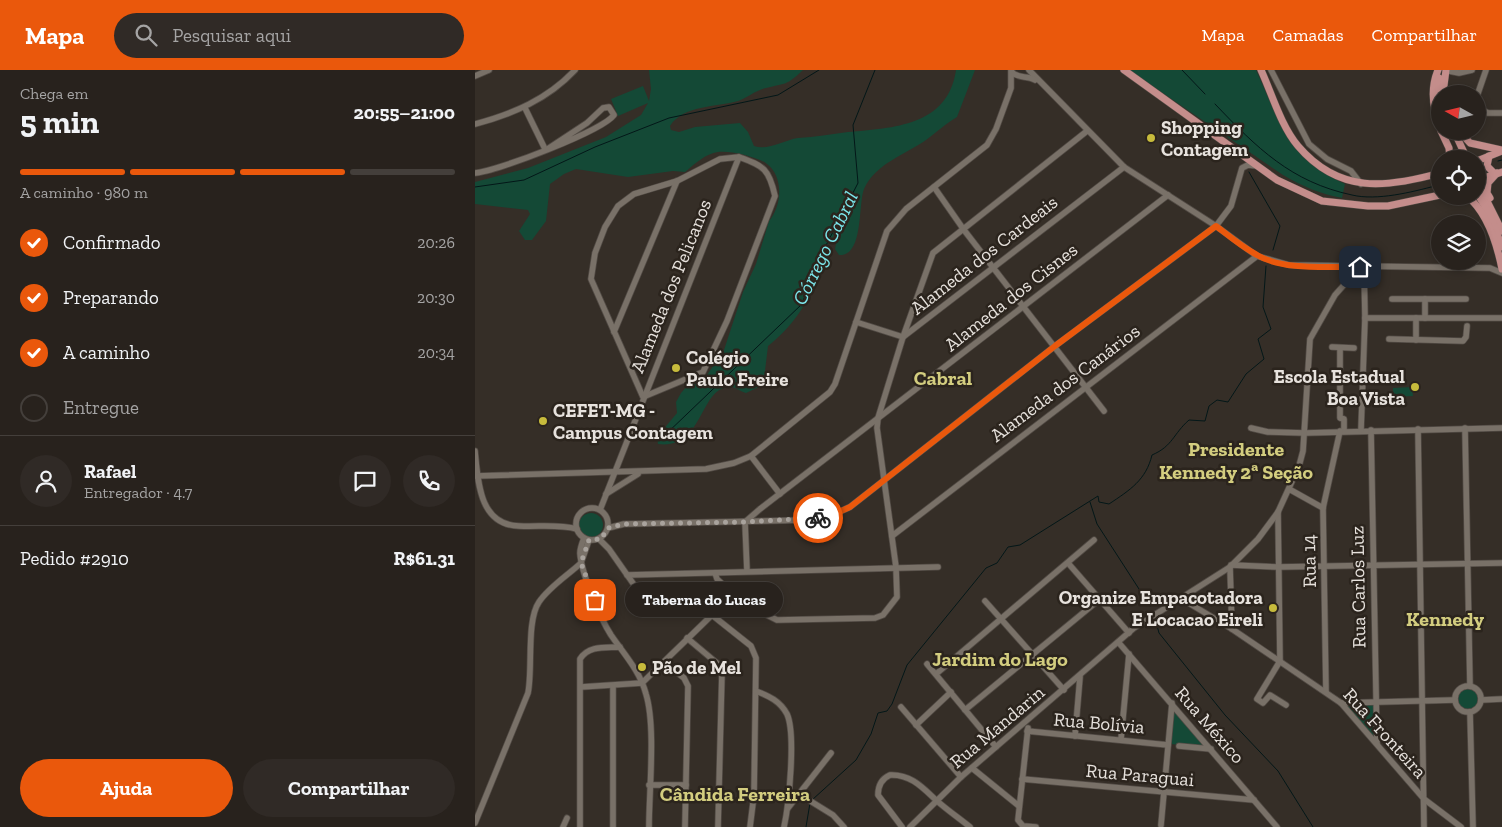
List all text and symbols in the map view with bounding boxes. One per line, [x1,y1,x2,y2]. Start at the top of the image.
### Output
search box [114,13,464,58]
text: Mapa [25,21,84,50]
icon: search [132,21,160,49]
text: Pesquisar aqui [172,24,291,47]
text: Mapa [1202,24,1245,46]
text: Camadas [1273,24,1344,46]
text: Compartilhar [1372,24,1477,46]
text: Chega em [20,84,88,103]
north arrow [1431,85,1486,140]
map controls [1431,85,1486,270]
text: 20:55–21:00 [354,101,455,124]
text: 5 min [20,103,99,141]
place label: Shopping Contagem [1161,116,1249,161]
marker: Shopping Contagem [1145,132,1157,144]
button: locate [1431,150,1486,205]
text: A caminho · 980 m [20,183,148,202]
water label: Córrego Cabral [787,187,863,309]
street label: Alameda dos Cardeais [906,190,1062,320]
street label: Alameda dos Pelicanos [626,196,716,376]
button: layers [1431,215,1486,270]
icon: check [20,229,48,257]
text: Confirmado [63,231,160,254]
text: 20:26 [417,233,455,252]
street label: Alameda dos Cisnes [940,238,1082,356]
pin [1339,246,1381,288]
icon: home [1346,253,1374,281]
icon: check [20,284,48,312]
text: Preparando [63,286,159,309]
text: 20:30 [417,288,455,307]
street label: Alameda dos Canários [986,319,1144,447]
icon: check [20,339,48,367]
text: A caminho [63,341,150,364]
text: 20:34 [418,343,455,362]
place label: Colégio Paulo Freire [686,346,788,391]
marker: Colégio Paulo Freire [670,362,682,374]
place label: Escola Estadual Boa Vista [1273,365,1406,410]
district label: Cabral [914,366,973,390]
marker: Escola Estadual Boa Vista [1409,381,1421,393]
text: Entregue [63,396,139,419]
place label: CEFET-MG - Campus Contagem [553,399,713,444]
marker: CEFET-MG - Campus Contagem [537,415,549,427]
district label: Presidente Kennedy 2ª Seção [1159,437,1314,484]
button: person [20,455,72,507]
button: chat [339,455,391,507]
button: phone [403,455,455,507]
text: Rafael [84,460,136,483]
text: Entregador · 4.7 [84,483,192,502]
courier [793,493,843,543]
icon: bike [804,504,832,532]
street label: Rua Carlos Luz [1345,525,1371,648]
street label: Rua 14 [1297,534,1321,588]
text: Pedido #2910 [20,547,129,570]
text: R$61.31 [394,547,455,570]
pin [574,579,616,621]
callout: Taberna do Lucas [625,582,783,618]
icon: bag [581,586,609,614]
place label: Organize Empacotadora E Locacao Eireli [1059,586,1263,631]
text: Taberna do Lucas [642,590,766,609]
marker: Organize Empacotadora E Locacao Eireli [1267,602,1279,614]
district label: Kennedy [1406,607,1484,631]
district label: Jardim do Lago [932,647,1068,671]
place label: Pão de Mel [652,656,742,679]
marker: Pão de Mel [636,661,648,673]
street label: Rua Mandarin [945,681,1049,773]
street label: Rua México [1170,682,1250,768]
street label: Rua Fronteira [1338,683,1432,783]
street label: Rua Bolívia [1052,708,1146,738]
button: Ajuda [20,759,233,817]
button: Compartilhar [243,759,455,817]
street label: Rua Paraguai [1085,759,1195,791]
district label: Cândida Ferreira [660,782,810,806]

